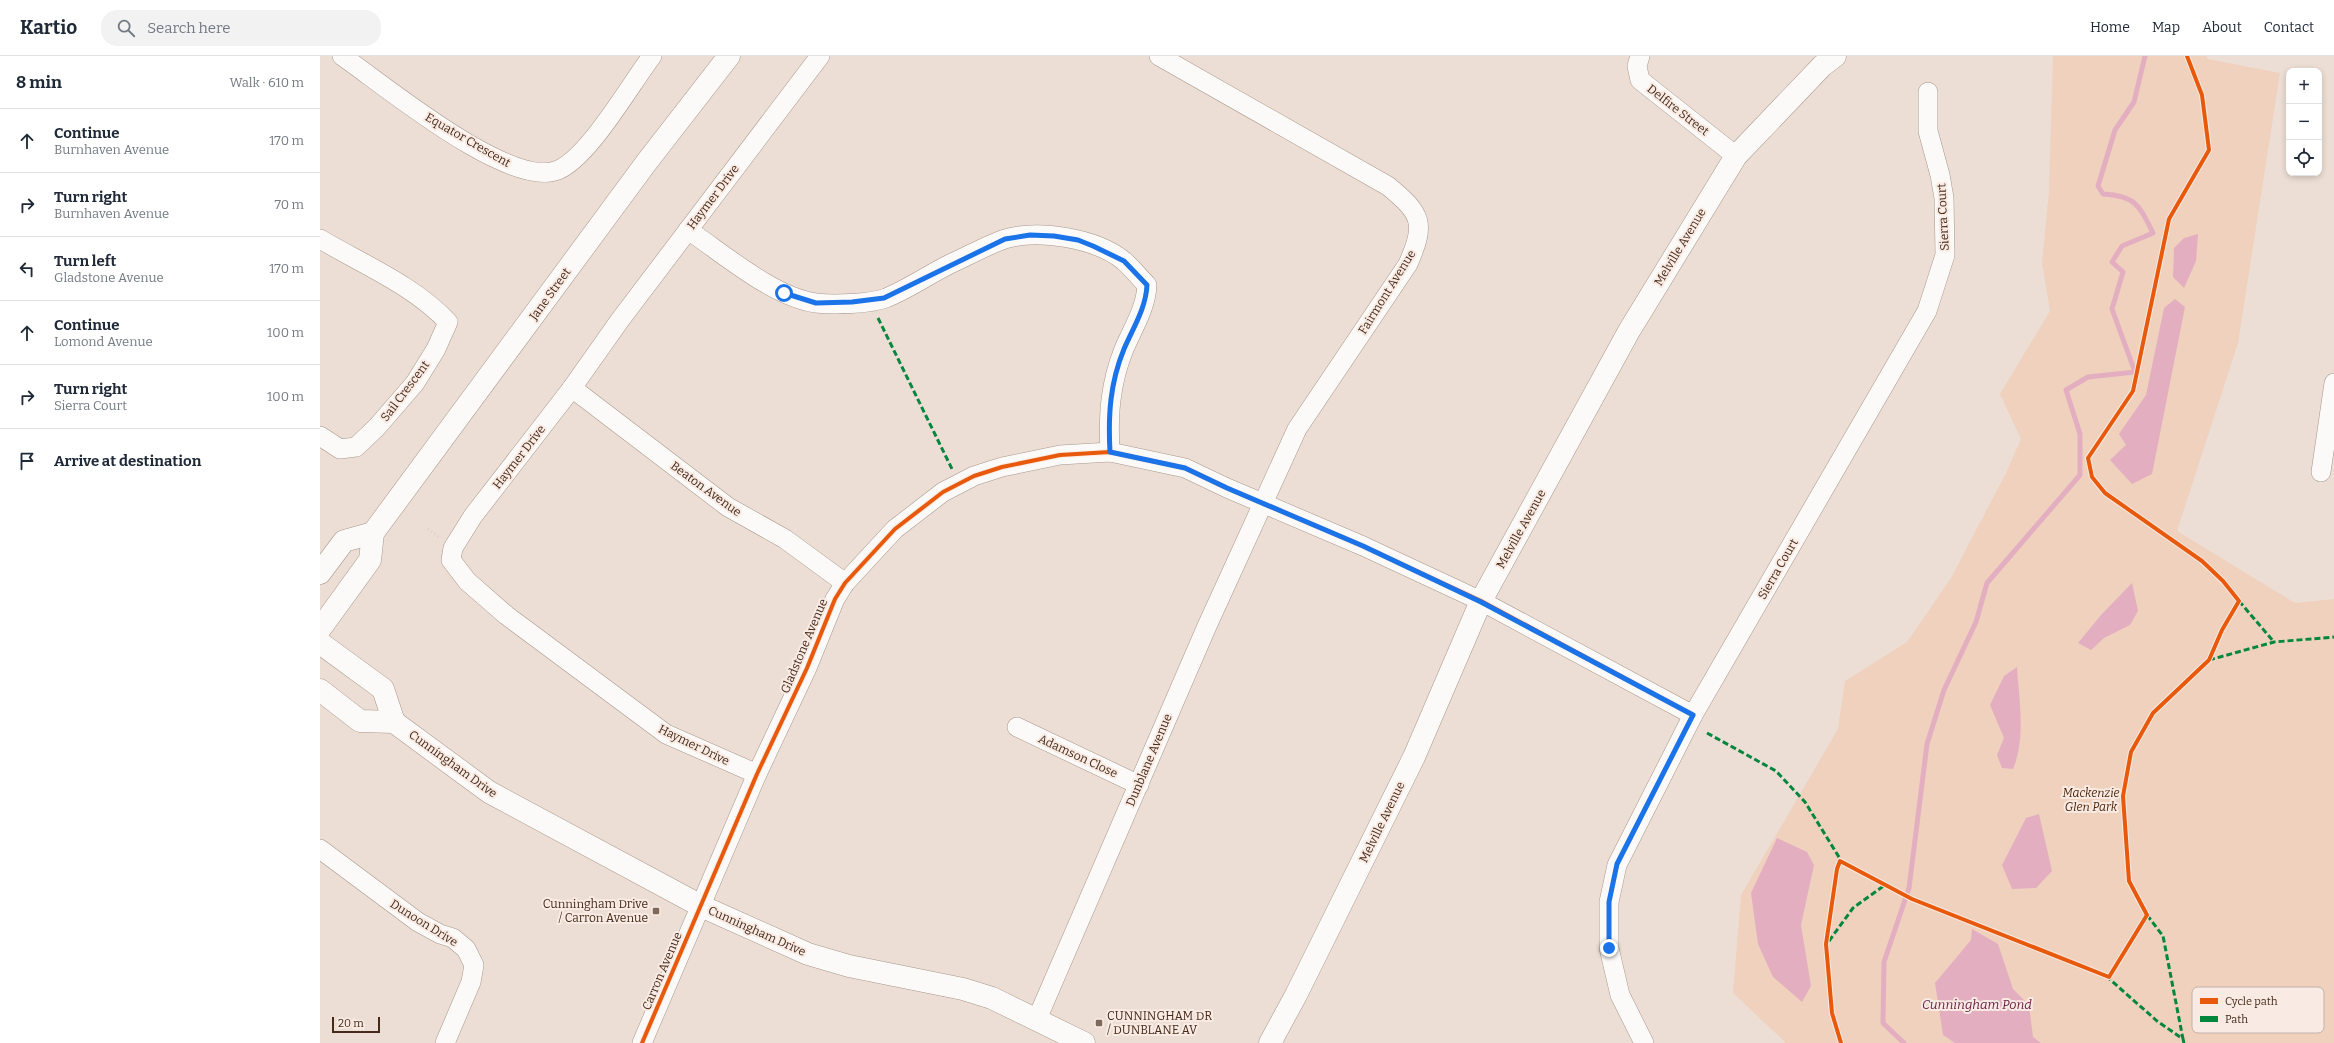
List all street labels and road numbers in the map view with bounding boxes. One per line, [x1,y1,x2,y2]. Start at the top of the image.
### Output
street label: Delfire Street [1644,82,1712,139]
street label: Equator Crescent [423,110,514,170]
street label: Haymer Drive [684,162,742,232]
street label: Sierra Court [1934,182,1952,251]
street label: Melville Avenue [1651,206,1709,288]
street label: Fairmont Avenue [1355,247,1419,337]
street label: Jane Street [526,265,574,323]
street label: Sail Crescent [378,357,433,424]
street label: Haymer Drive [490,422,548,492]
street label: Beaton Avenue [668,459,744,519]
street label: Melville Avenue [1494,487,1548,571]
street label: Sierra Court [1755,536,1801,602]
street label: Gladstone Avenue [778,597,830,695]
street label: Dunblane Avenue [1123,712,1175,808]
street label: Haymer Drive [656,722,732,768]
street label: Cunningham Drive [406,727,500,801]
street label: Adamson Close [1036,731,1120,781]
street label: Melville Avenue [1356,779,1408,865]
street label: Dunoon Drive [388,897,460,949]
street label: Cunningham Drive [706,903,808,959]
street label: Carron Avenue [639,930,685,1012]

